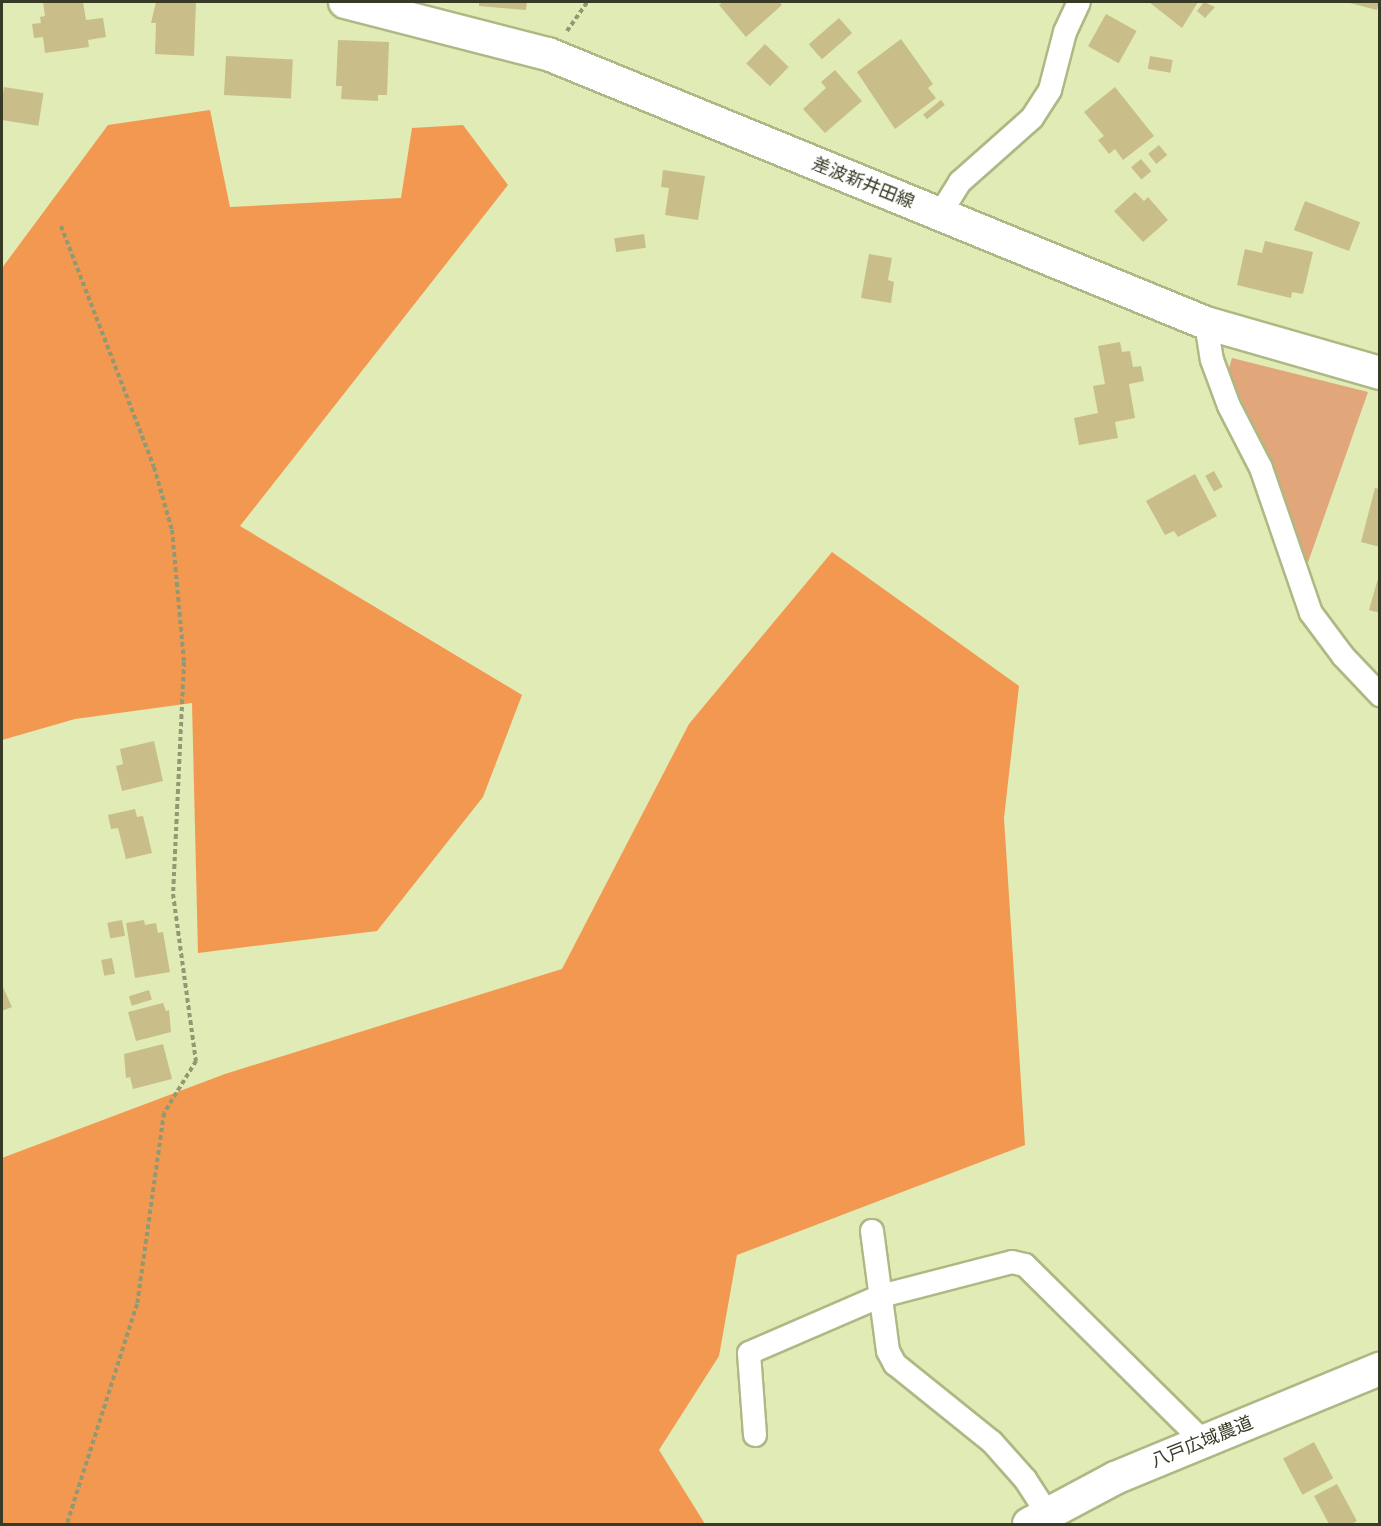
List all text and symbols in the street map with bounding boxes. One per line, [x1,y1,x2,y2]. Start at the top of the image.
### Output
street label: 差波新井田線 [809,153,917,213]
street label: 八戸広域農道 [1148,1412,1256,1472]

